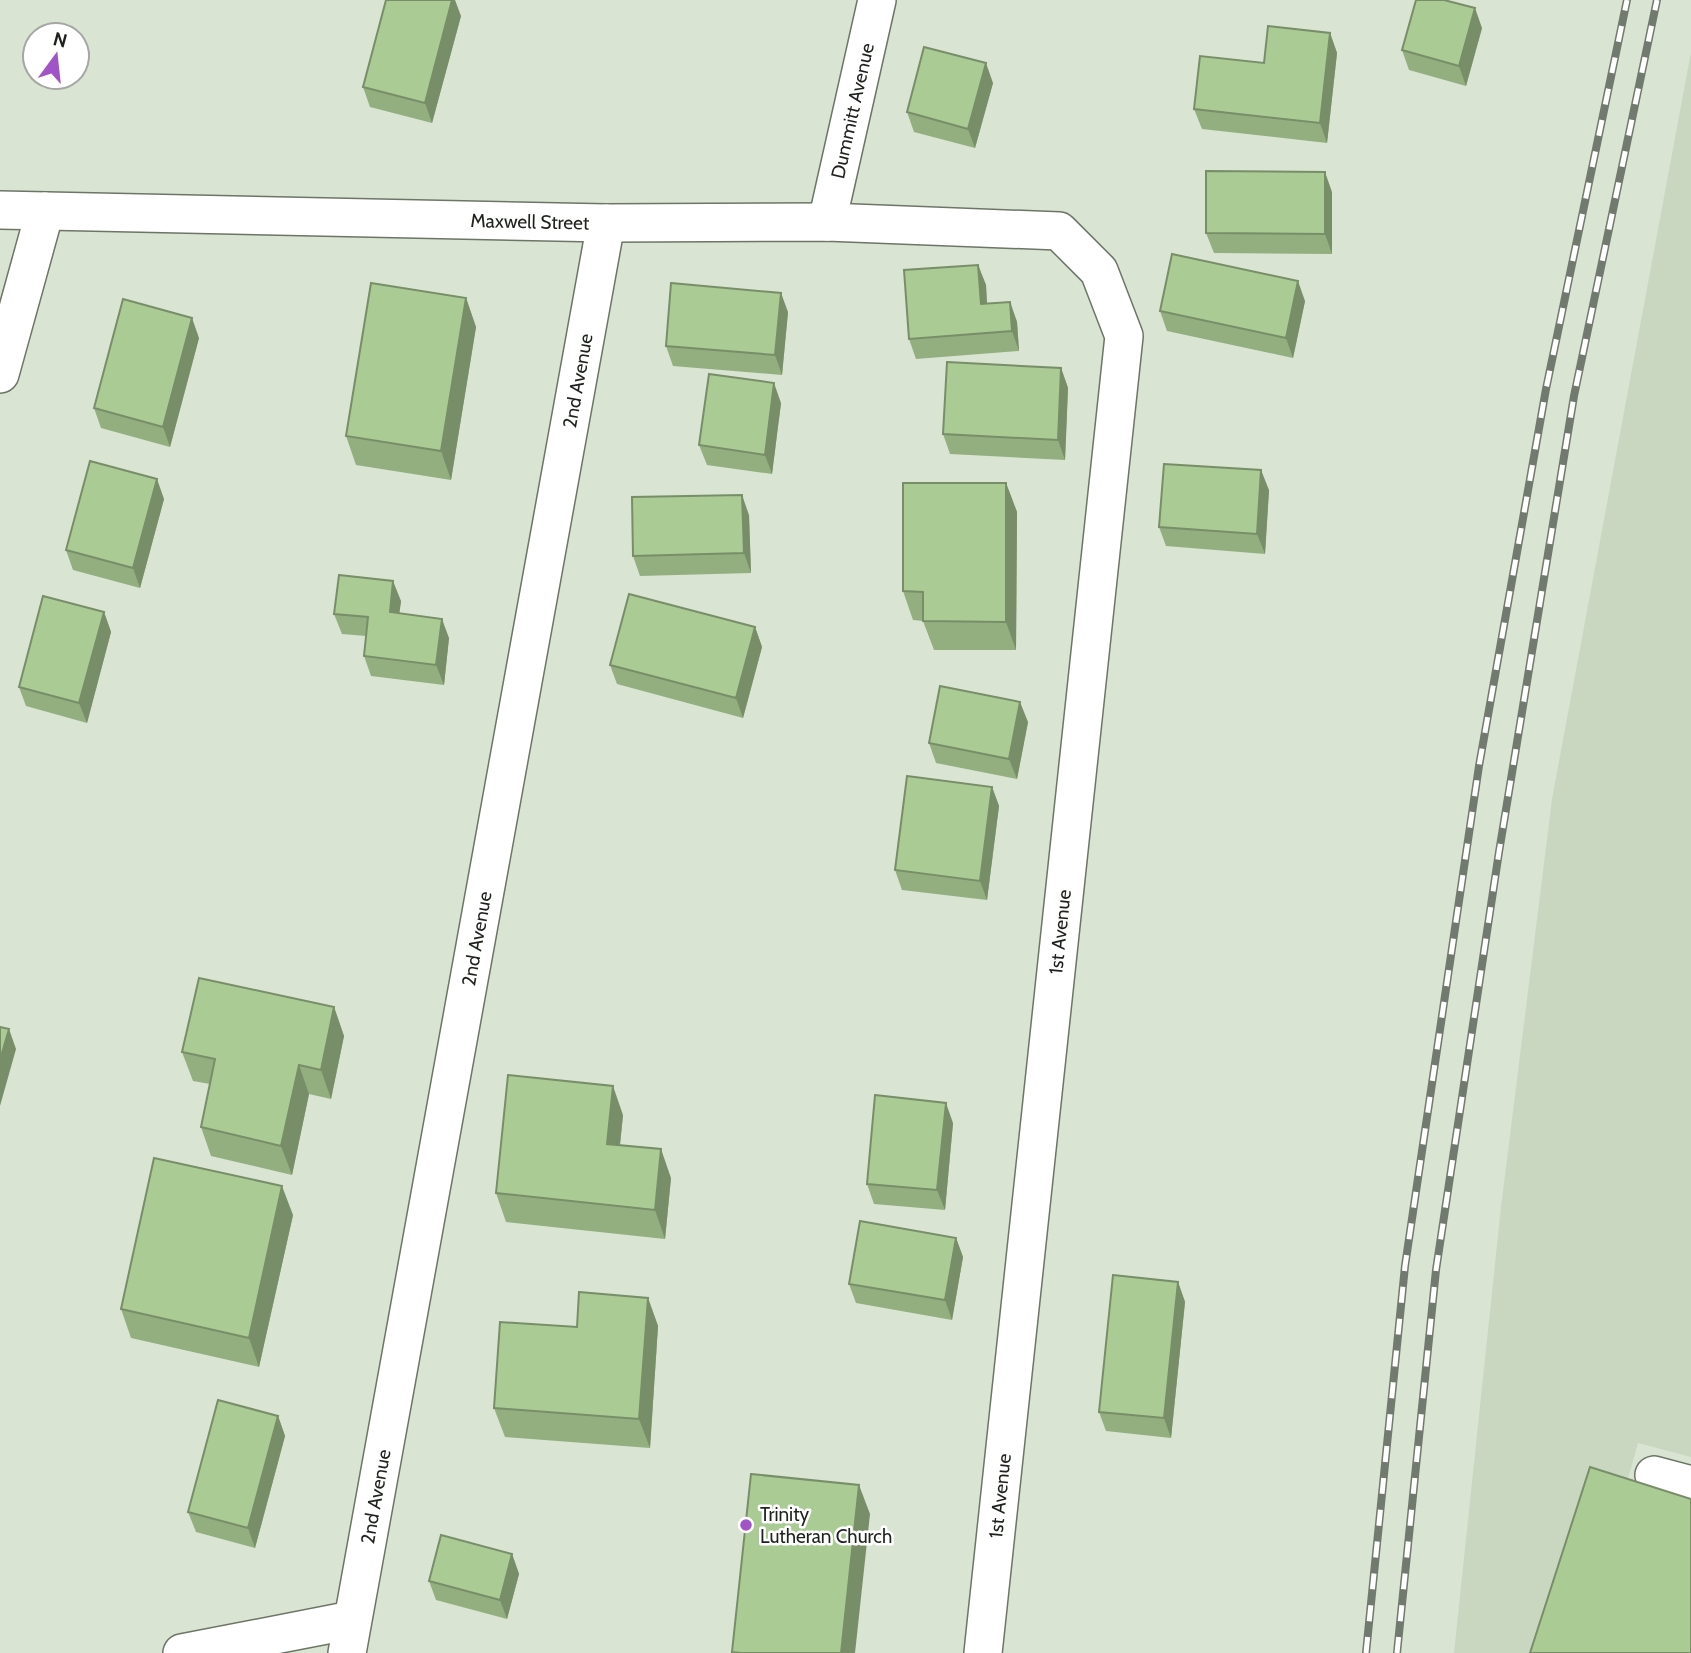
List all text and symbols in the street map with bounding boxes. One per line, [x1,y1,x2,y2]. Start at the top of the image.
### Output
north arrow [21,21,91,91]
text: N [51,27,70,53]
street label: Dummitt Avenue [826,40,879,181]
street label: Maxwell Street [470,209,590,234]
street label: 2nd Avenue [558,331,597,430]
street label: 1st Avenue [1044,888,1076,975]
street label: 2nd Avenue [457,889,496,988]
street label: 2nd Avenue [355,1447,395,1546]
street label: 1st Avenue [984,1452,1016,1539]
place label: Trinity Lutheran Church [760,1503,892,1548]
marker: Trinity Lutheran Church [738,1517,754,1533]

